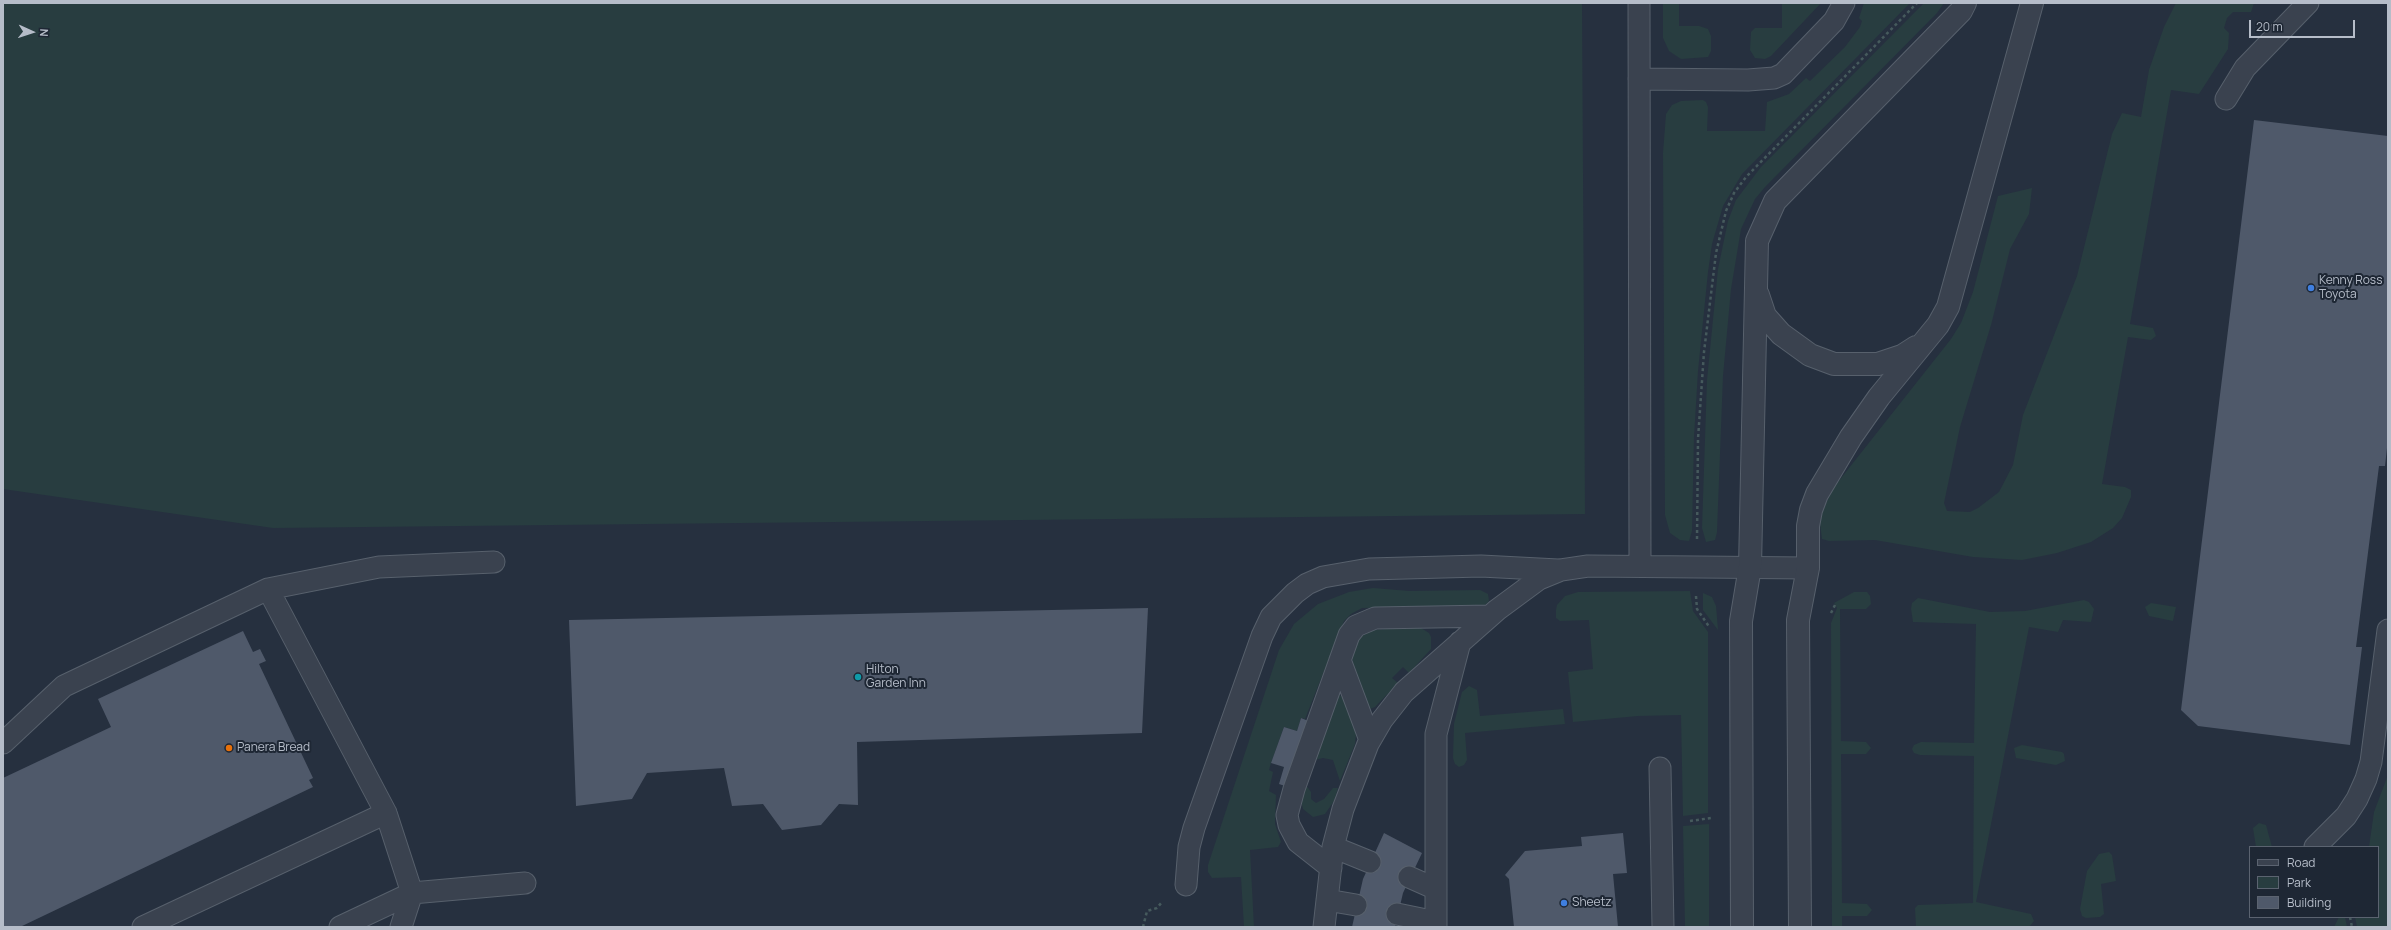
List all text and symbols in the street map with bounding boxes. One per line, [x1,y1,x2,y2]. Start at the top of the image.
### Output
north arrow [12,12,52,52]
scale bar [2251,12,2357,38]
text: 20 m [2256,18,2283,35]
text: N [37,28,52,37]
place label: Kenny Ross Toyota [2319,274,2382,302]
marker: Kenny Ross Toyota [2306,283,2316,293]
place label: Hilton Garden Inn [866,663,926,691]
marker: Hilton Garden Inn [853,672,863,682]
place label: Panera Bread [237,741,310,755]
marker: Panera Bread [224,743,234,753]
legend [2249,846,2379,918]
text: Road [2287,854,2315,871]
text: Park [2287,874,2311,891]
text: Building [2287,894,2331,911]
place label: Sheetz [1572,896,1612,910]
marker: Sheetz [1559,898,1569,908]

